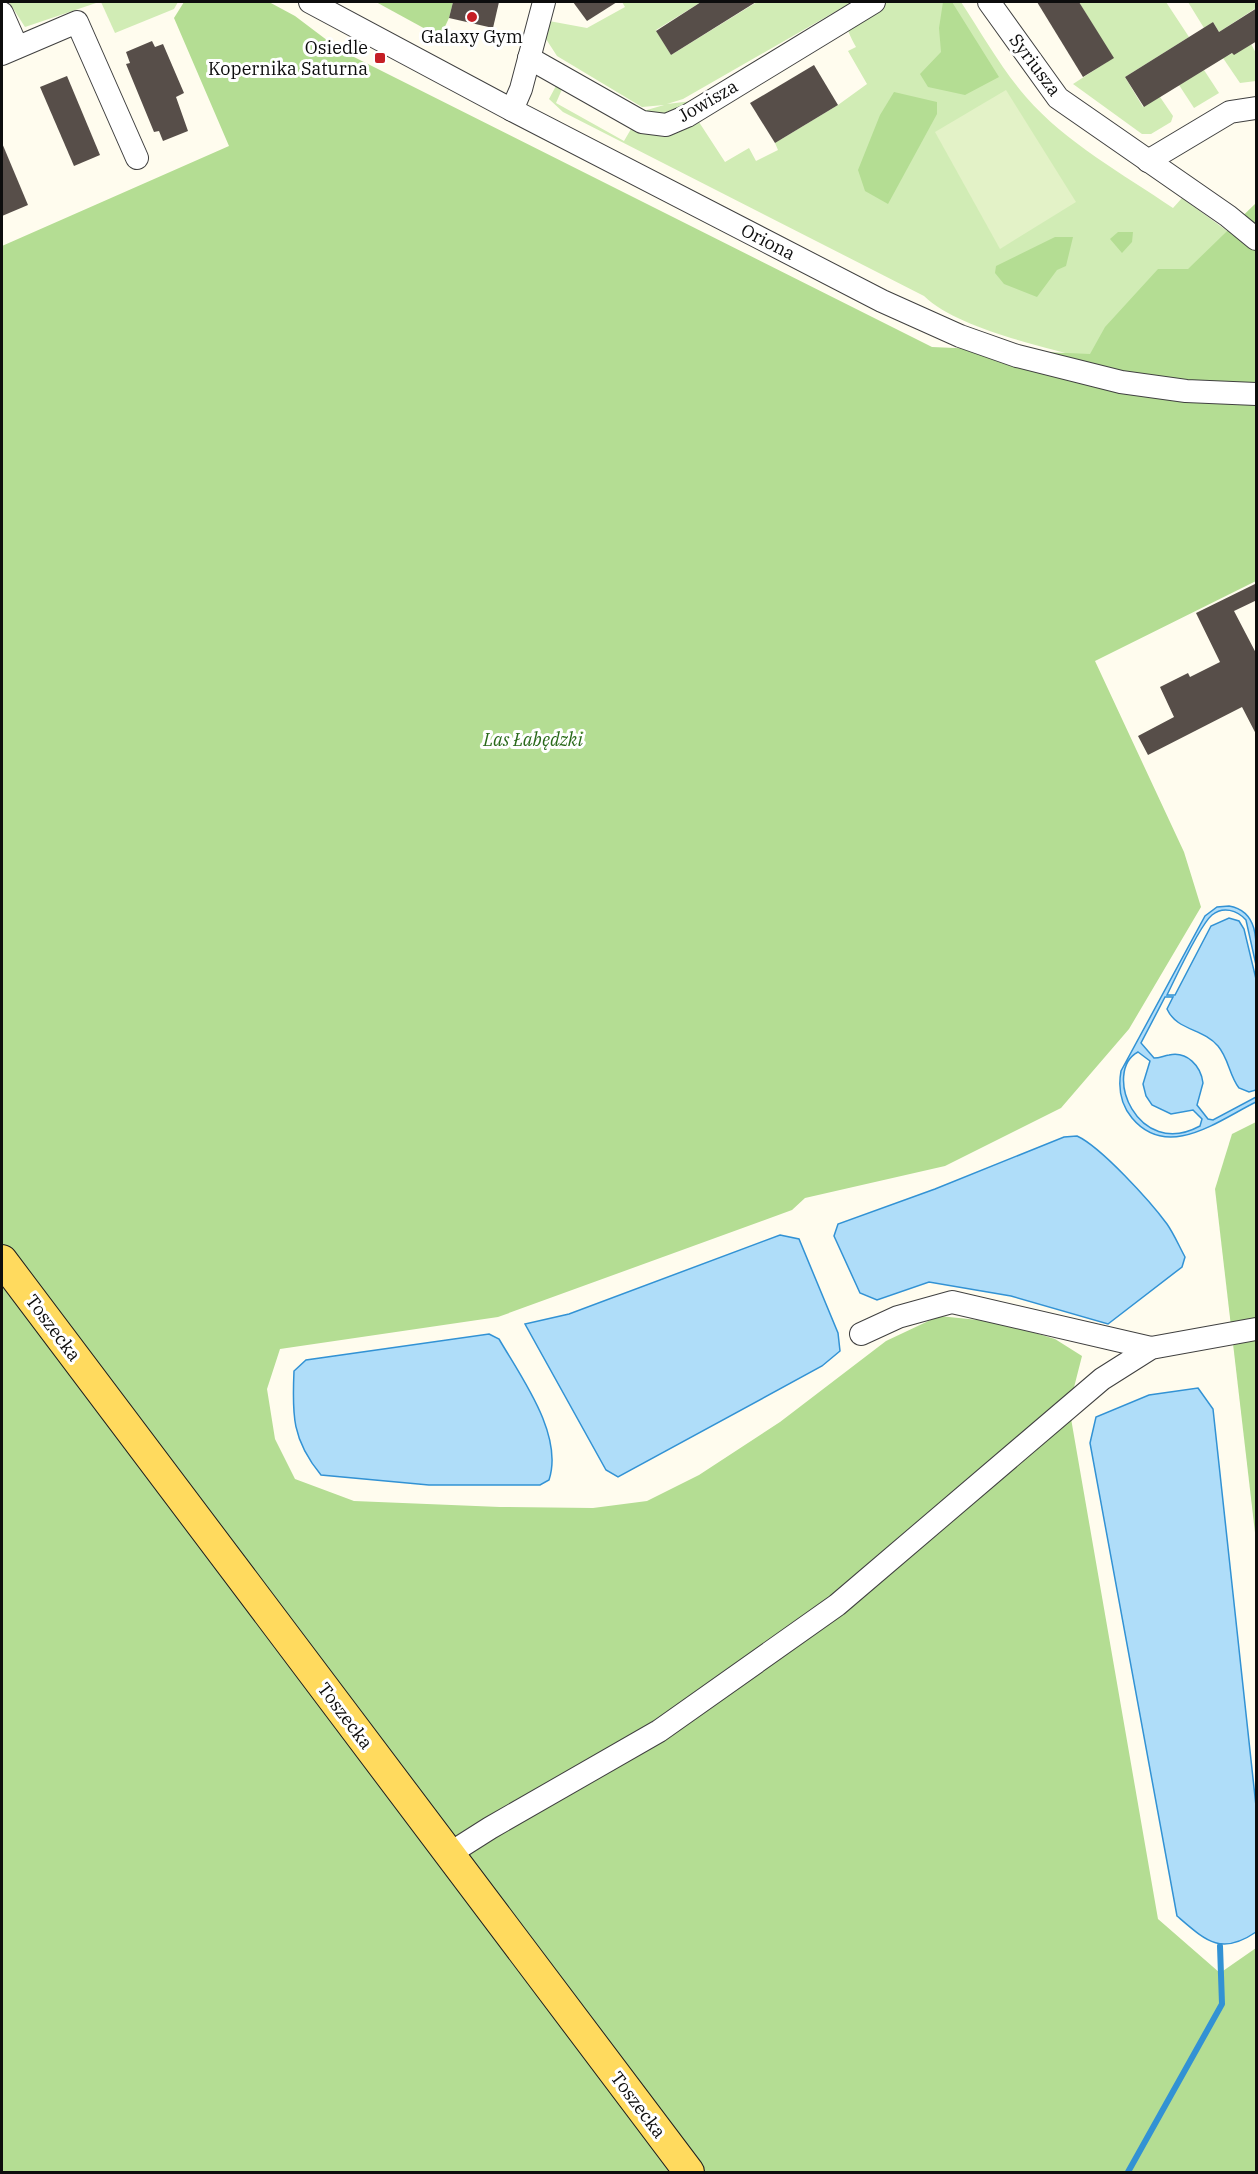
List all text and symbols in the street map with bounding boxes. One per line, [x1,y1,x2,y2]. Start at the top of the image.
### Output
marker: Galaxy Gym [465,10,479,24]
place label: Galaxy Gym [421,25,523,48]
street label: Syriusza [1004,29,1066,101]
place label: Osiedle Kopernika Saturna [208,36,368,80]
marker: Osiedle Kopernika Saturna [373,51,387,65]
street label: Jowisza [674,74,742,127]
street label: Oriona [737,218,799,265]
park label: Las Łabędzki [482,728,583,751]
street label: Toszecka [21,1290,86,1366]
street label: Toszecka [313,1678,378,1754]
street label: Toszecka [606,2067,671,2143]

